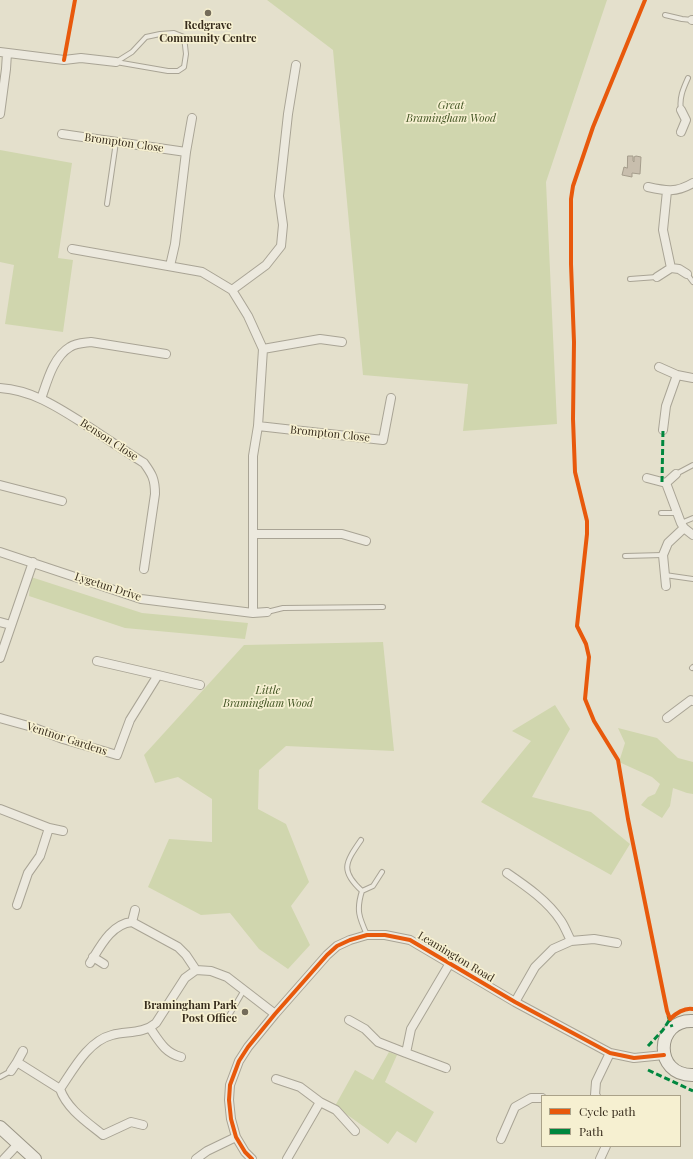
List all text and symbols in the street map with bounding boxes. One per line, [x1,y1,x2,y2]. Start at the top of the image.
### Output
marker: Redgrave Community Centre [203,8,213,18]
place label: Redgrave Community Centre [159,19,257,45]
park label: Great Bramingham Wood [406,99,496,125]
street label: Brompton Close [83,131,165,155]
street label: Benson Close [78,416,140,464]
street label: Brompton Close [290,423,370,445]
street label: Lygetun Drive [73,570,143,604]
park label: Little Bramingham Wood [223,684,313,710]
street label: Ventnor Gardens [25,720,109,758]
street label: Leamington Road [415,929,497,985]
place label: Bramingham Park Post Office [144,999,237,1025]
marker: Bramingham Park Post Office [240,1007,250,1017]
legend [541,1095,681,1147]
text: Cycle path [579,1103,636,1119]
text: Path [579,1123,603,1139]

